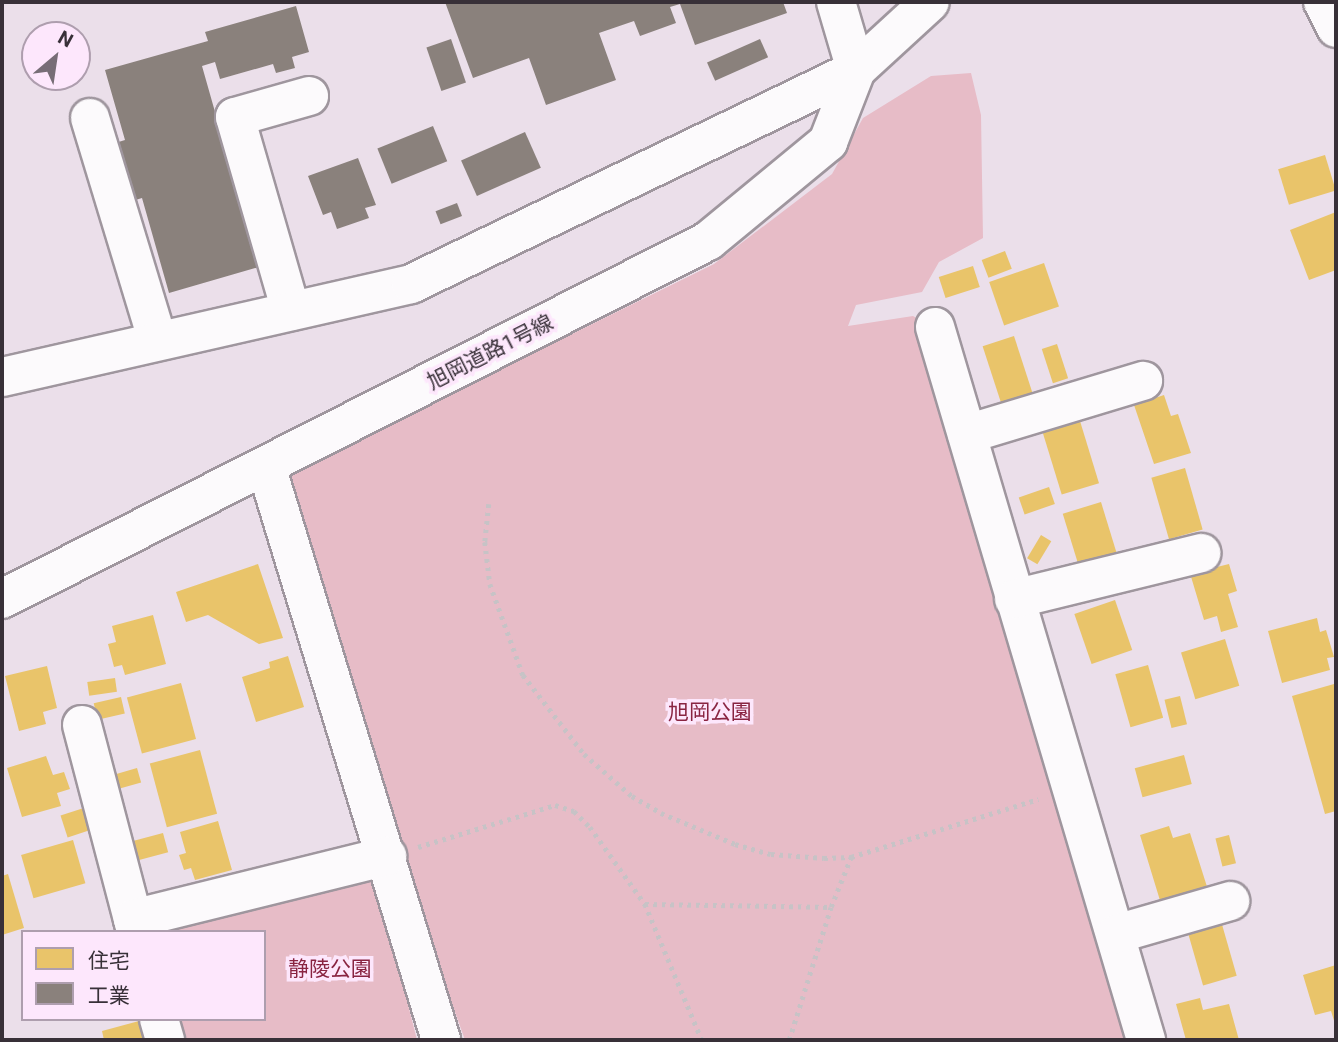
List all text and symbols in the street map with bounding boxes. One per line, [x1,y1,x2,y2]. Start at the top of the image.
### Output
north arrow [21,21,91,91]
text: N [54,26,77,52]
street label: 旭岡道路1号線 [423,309,557,395]
park label: 旭岡公園 [668,699,752,725]
legend [21,930,266,1021]
text: 住宅 [88,949,130,973]
park label: 静陵公園 [288,956,372,982]
text: 工業 [88,984,130,1008]

